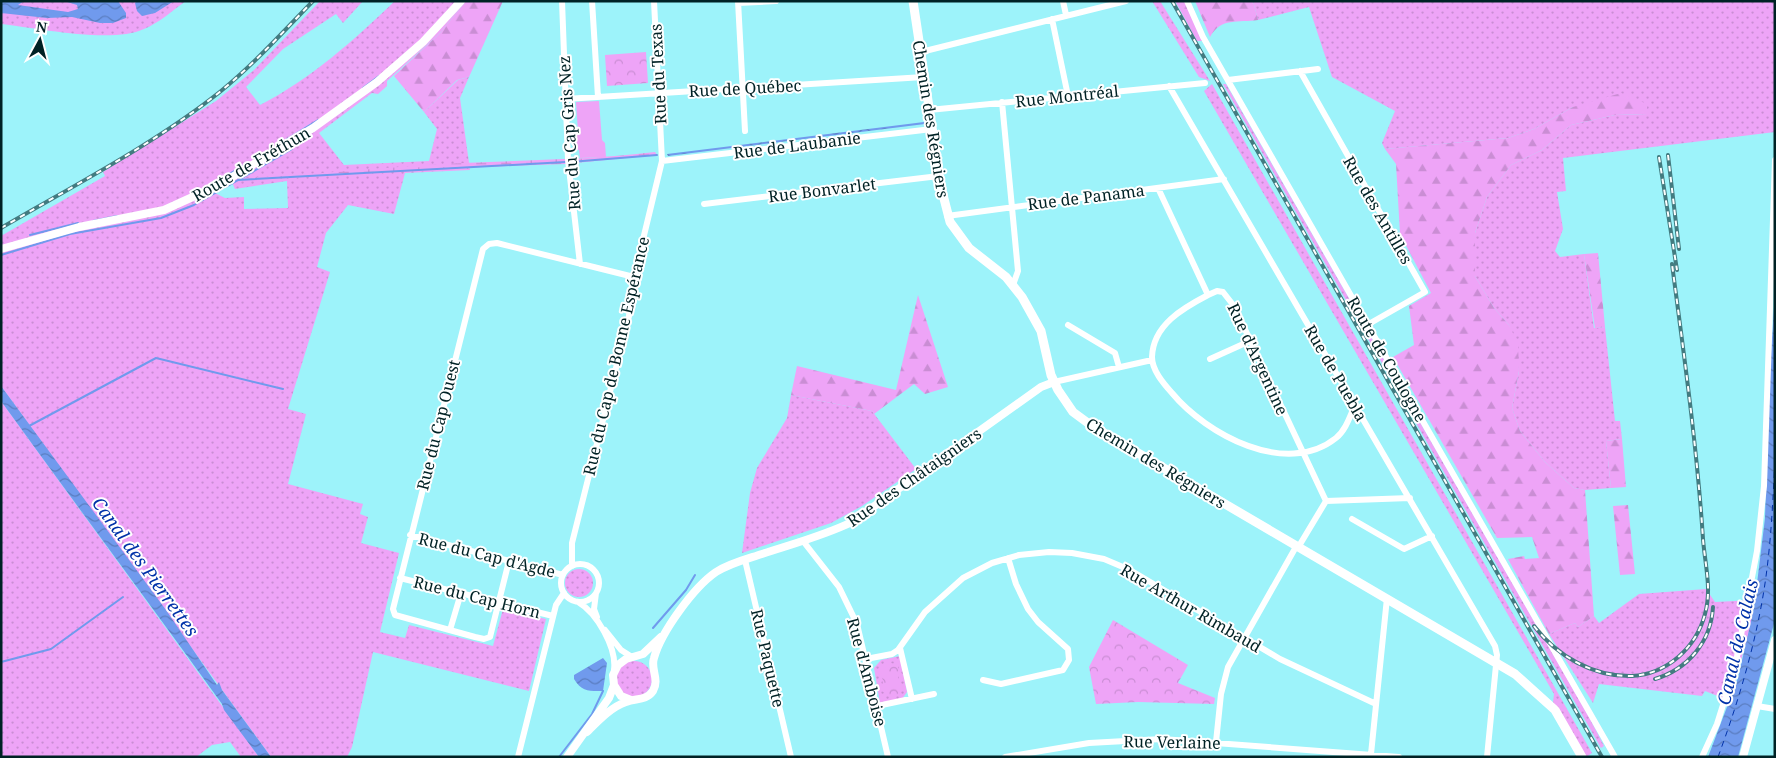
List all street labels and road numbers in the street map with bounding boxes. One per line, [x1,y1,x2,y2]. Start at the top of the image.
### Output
street label: Rue du Texas [644,23,672,125]
street label: Chemin des Régniers [908,39,954,199]
street label: Rue du Cap Gris Nez [553,55,585,211]
street label: Rue de Québec [688,74,802,102]
street label: Rue Montréal [1014,80,1120,112]
street label: Route de Fréthun [188,121,314,207]
street label: Rue de Laubanie [732,126,862,164]
street label: Rue des Antilles [1338,152,1418,268]
street label: Rue Bonvarlet [767,172,877,208]
street label: Rue de Panama [1026,179,1146,215]
street label: Rue du Cap de Bonne Espérance [578,234,654,478]
street label: Route de Coulogne [1342,292,1432,426]
street label: Rue d'Argentine [1222,299,1294,419]
street label: Rue de Puebla [1299,321,1373,425]
street label: Rue du Cap Ouest [411,357,465,493]
street label: Chemin des Régniers [1082,413,1230,513]
street label: Rue des Châtaigniers [842,422,986,532]
street label: Rue du Cap d'Agde [416,527,558,583]
street label: Rue Arthur Rimbaud [1116,559,1266,657]
street label: Rue du Cap Horn [411,571,543,623]
street label: Rue Paquette [746,607,790,709]
street label: Rue d'Amboise [842,615,892,729]
street label: Rue Verlaine [1123,730,1221,754]

